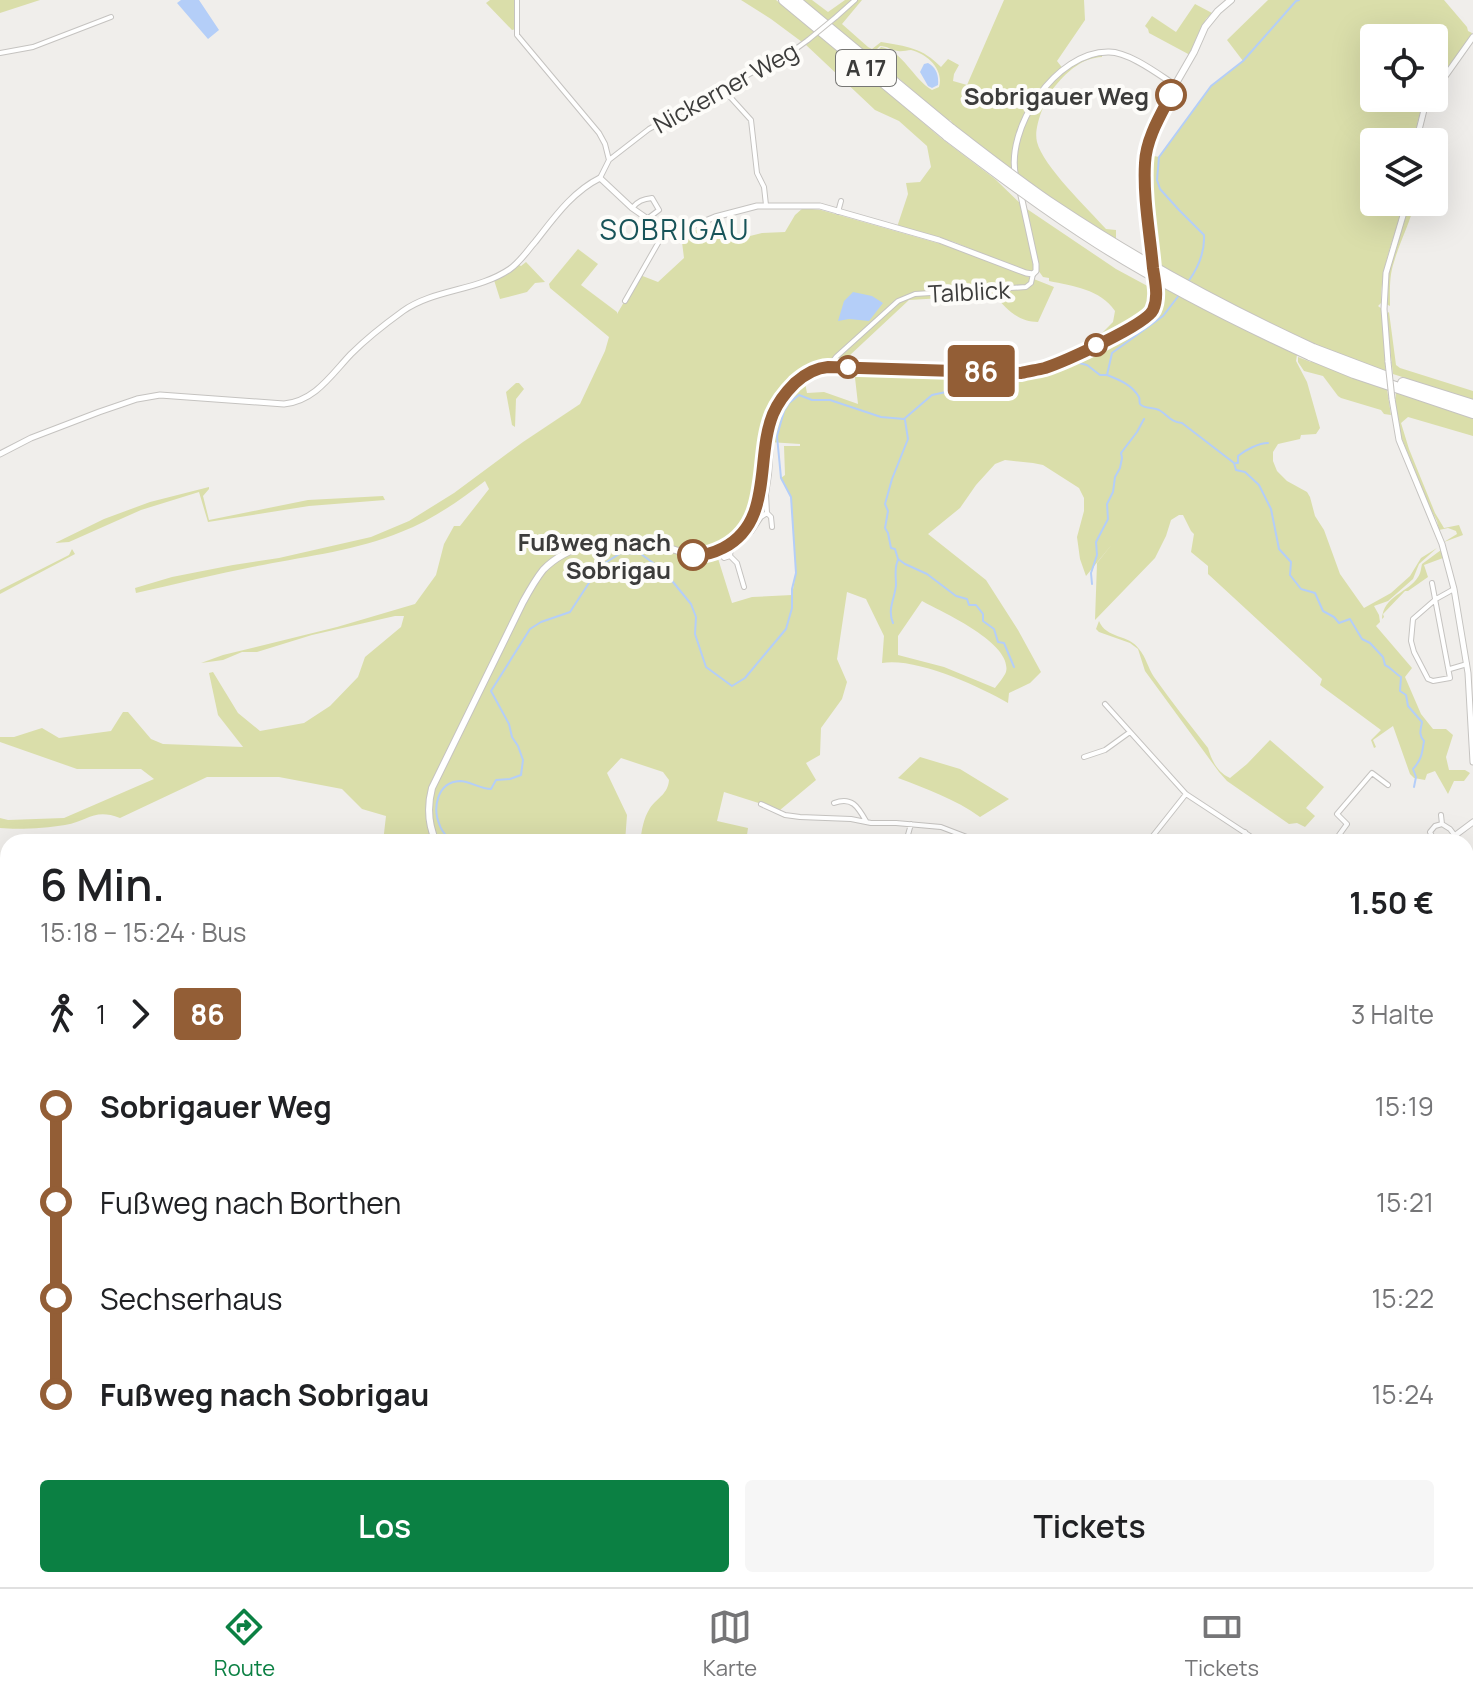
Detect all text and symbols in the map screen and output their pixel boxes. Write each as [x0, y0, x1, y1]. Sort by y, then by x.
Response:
map controls [1360, 24, 1448, 216]
button: locate [1360, 24, 1448, 112]
street label: Nickerner Weg [647, 34, 803, 140]
road number: A 17 [836, 50, 896, 86]
place label: Sobrigauer Weg [964, 79, 1149, 112]
marker: Sobrigauer Weg [1156, 80, 1186, 110]
button: layers [1360, 128, 1448, 216]
district label: SOBRIGAU [600, 210, 750, 248]
street label: Talblick [927, 272, 1012, 310]
unlabelled marker [1085, 334, 1107, 356]
line badge: 86 [945, 345, 1017, 397]
text: 86 [964, 352, 998, 390]
unlabelled marker [837, 356, 859, 378]
place label: Fußweg nach Sobrigau [518, 525, 671, 586]
marker: Fußweg nach Sobrigau [678, 540, 708, 570]
text: 6 Min. [40, 854, 165, 914]
text: 1.50 € [1349, 882, 1434, 923]
text: 15:18 – 15:24 · Bus [40, 914, 246, 950]
icon: walk [40, 992, 84, 1036]
icon: forward [118, 992, 162, 1036]
text: 86 [190, 995, 225, 1033]
text: 1 [96, 996, 106, 1032]
text: 3 Halte [1351, 996, 1434, 1032]
text: Sobrigauer Weg [100, 1086, 332, 1127]
text: 15:19 [1375, 1088, 1434, 1124]
text: Fußweg nach Borthen [100, 1182, 401, 1223]
text: 15:21 [1376, 1184, 1434, 1220]
text: Sechserhaus [100, 1278, 283, 1319]
text: 15:22 [1371, 1280, 1434, 1316]
text: Fußweg nach Sobrigau [100, 1374, 429, 1415]
text: 15:24 [1371, 1376, 1434, 1412]
button: Los [40, 1480, 729, 1572]
button: Tickets [745, 1480, 1434, 1572]
tab: Route [214, 1605, 275, 1683]
tab: Karte [703, 1605, 757, 1683]
tab: Tickets [1185, 1605, 1259, 1683]

